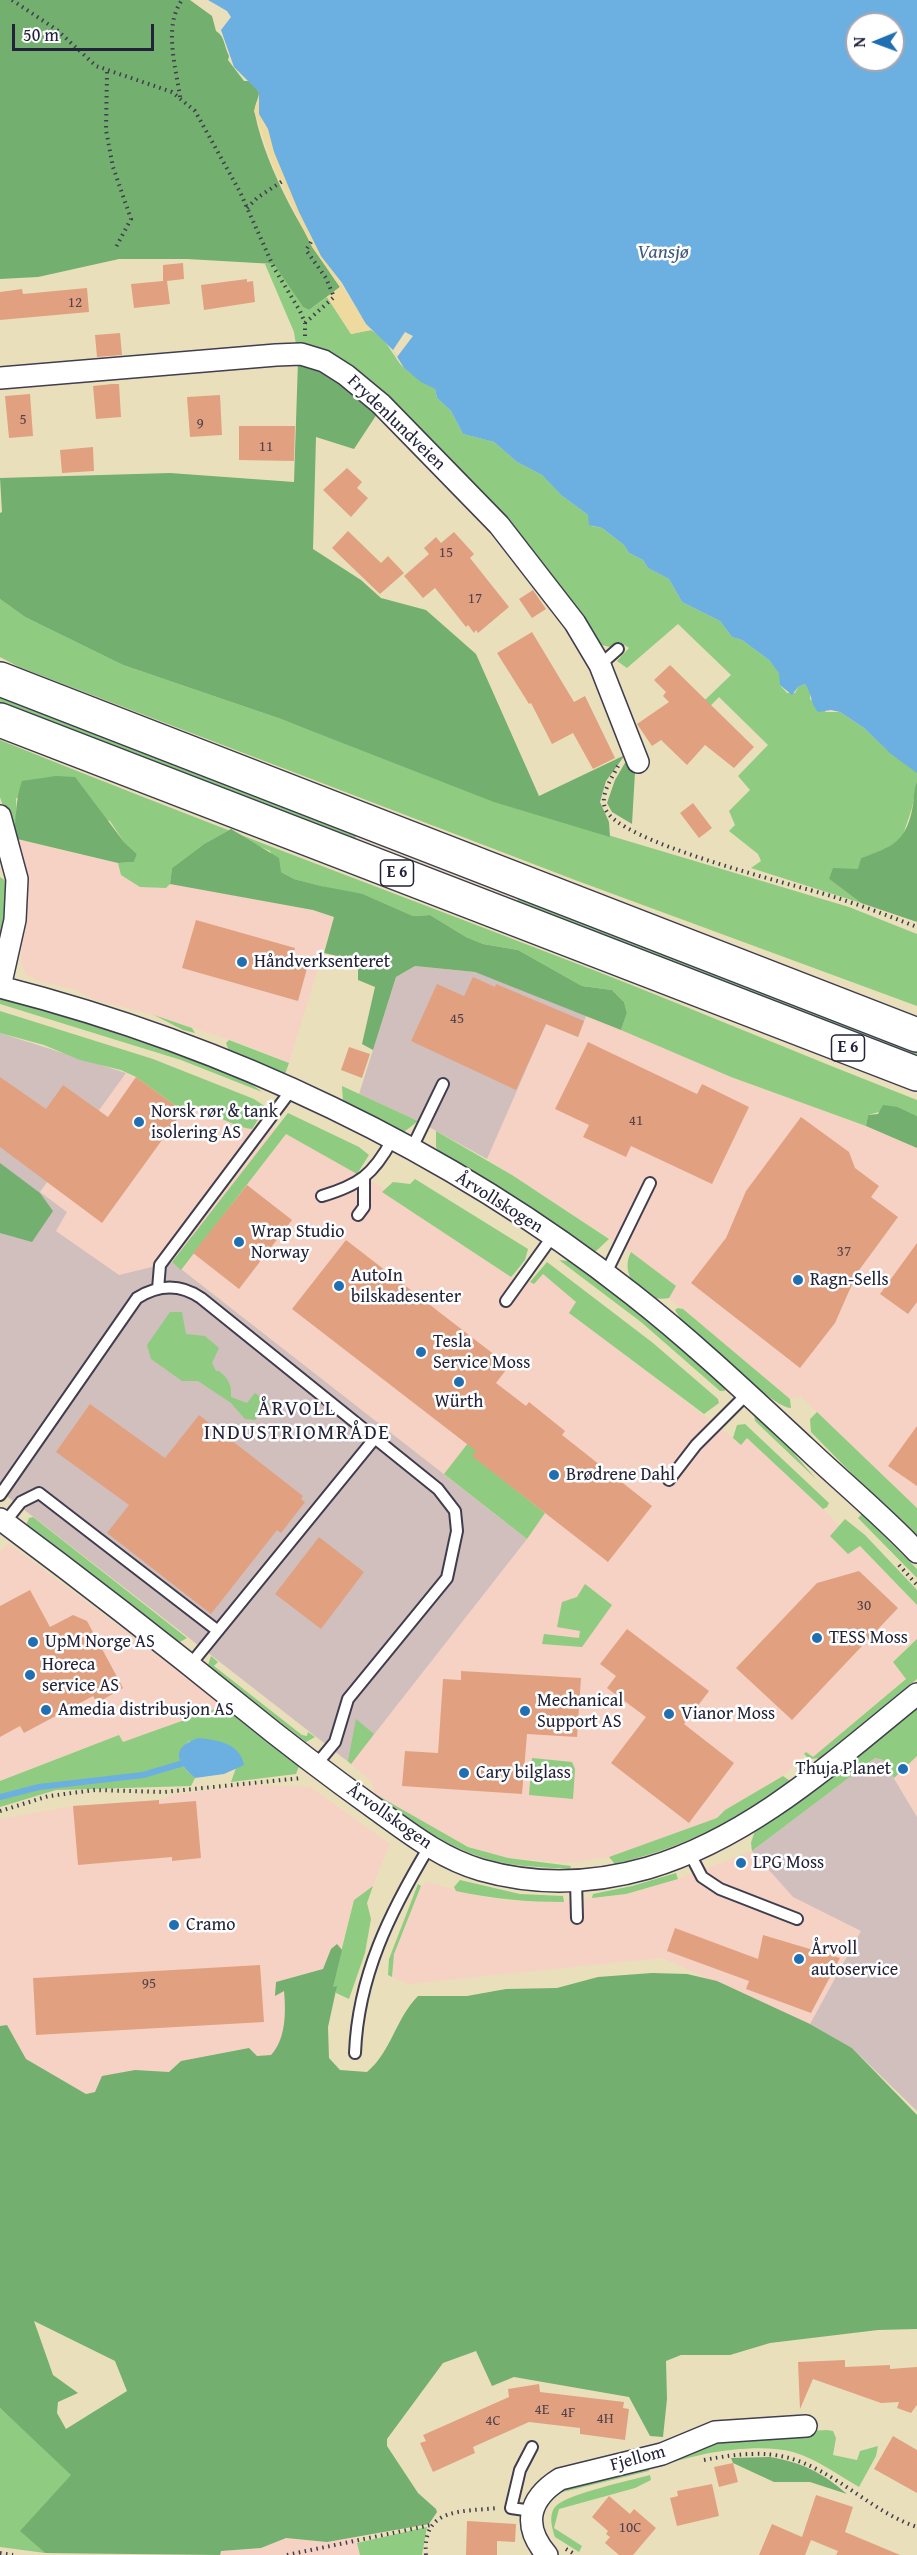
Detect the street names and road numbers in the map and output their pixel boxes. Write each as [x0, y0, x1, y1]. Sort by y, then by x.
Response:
street label: Frydenlundveien [342, 371, 450, 475]
road number: E 6 [380, 860, 414, 886]
road number: E 6 [832, 1035, 864, 1061]
street label: Årvollskogen [451, 1168, 547, 1238]
street label: Årvollskogen [342, 1780, 436, 1854]
street label: Fjellom [608, 2441, 668, 2477]

